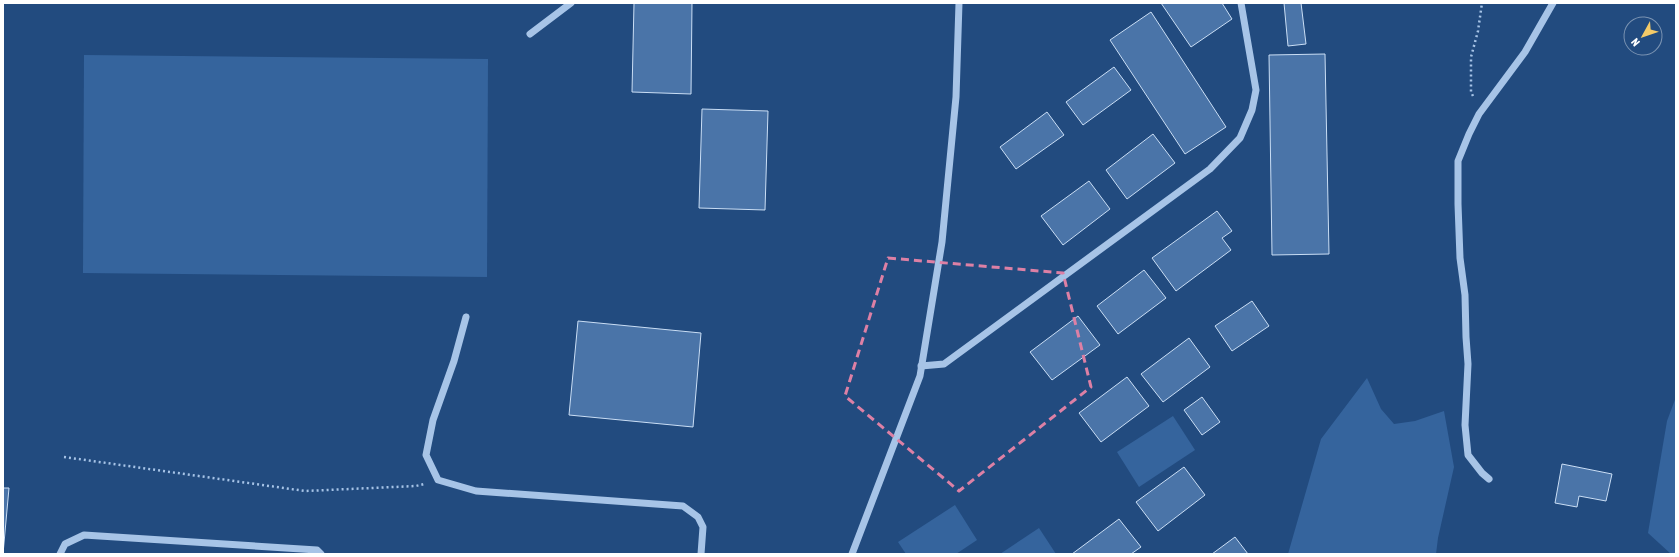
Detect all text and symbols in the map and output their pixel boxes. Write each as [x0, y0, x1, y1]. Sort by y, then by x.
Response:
north arrow [1623, 16, 1663, 56]
text: N [1629, 36, 1642, 49]

